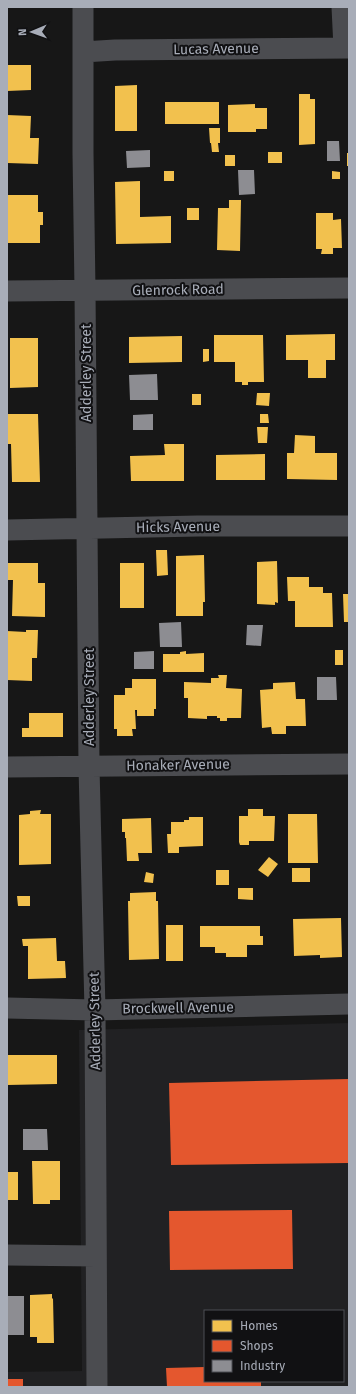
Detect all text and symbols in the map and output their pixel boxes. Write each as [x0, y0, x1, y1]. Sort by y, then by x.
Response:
north arrow [12, 12, 52, 52]
text: N [16, 28, 29, 36]
street label: Lucas Avenue [173, 40, 259, 58]
street label: Glenrock Road [132, 281, 224, 299]
street label: Adderley Street [78, 323, 95, 422]
street label: Hicks Avenue [136, 518, 220, 536]
street label: Adderley Street [81, 647, 98, 746]
street label: Honaker Avenue [126, 756, 230, 774]
street label: Adderley Street [86, 971, 104, 1070]
street label: Brockwell Avenue [122, 999, 234, 1017]
legend [204, 1310, 344, 1382]
text: Homes [240, 1319, 278, 1333]
text: Shops [240, 1339, 274, 1353]
text: Industry [240, 1359, 285, 1373]

